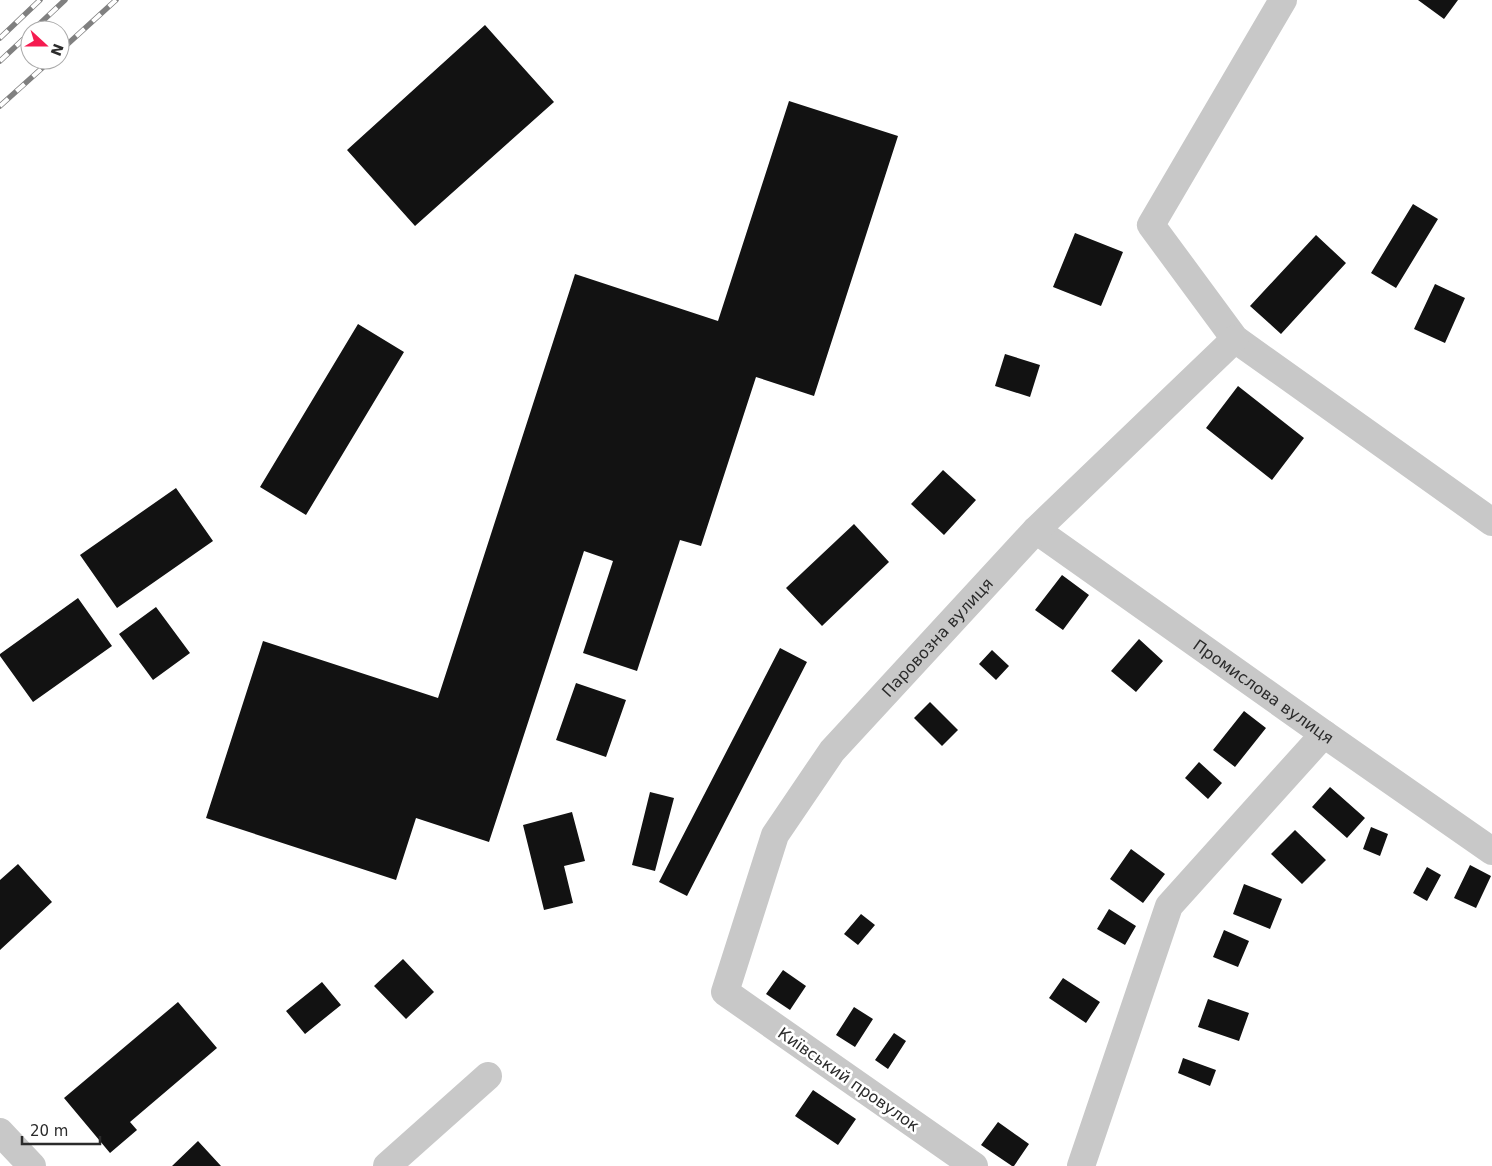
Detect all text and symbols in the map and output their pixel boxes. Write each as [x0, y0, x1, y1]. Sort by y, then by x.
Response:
north arrow [20, 20, 70, 70]
text: N [48, 41, 67, 58]
street label: Паровозна вулиця [878, 574, 997, 701]
street label: Промислова вулиця [1189, 635, 1337, 748]
street label: Київський провулок [774, 1023, 923, 1136]
scale bar [22, 1114, 100, 1146]
text: 20 m [30, 1122, 68, 1140]

